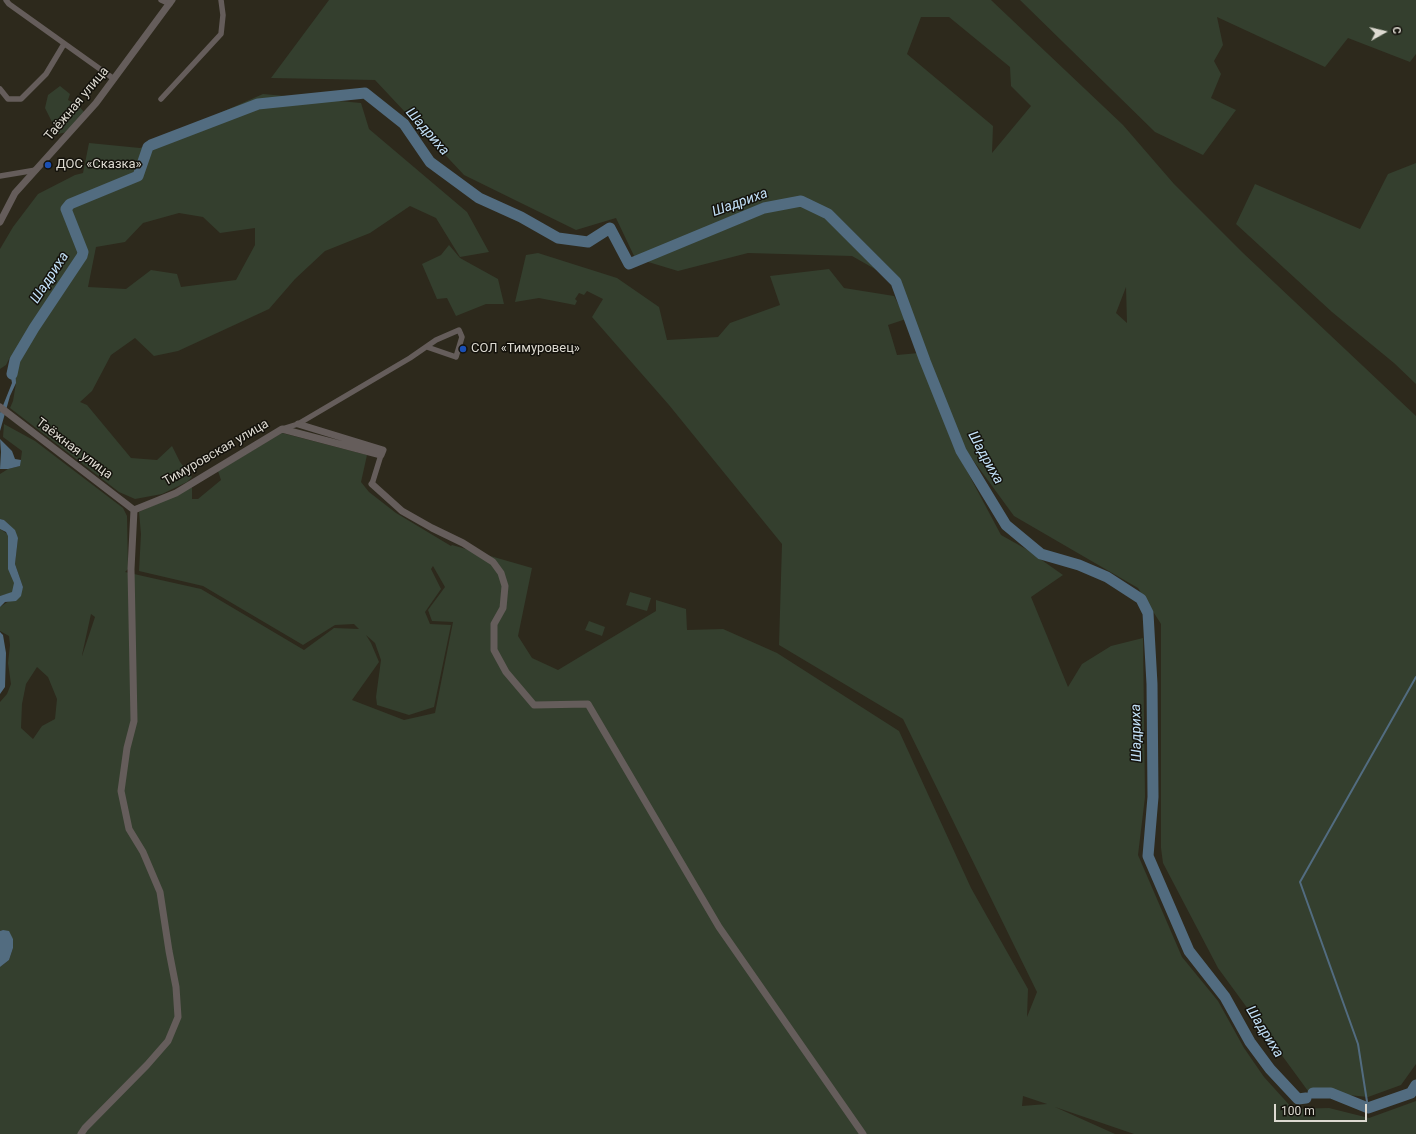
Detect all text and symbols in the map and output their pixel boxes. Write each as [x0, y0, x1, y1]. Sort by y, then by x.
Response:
north arrow [1364, 12, 1404, 52]
text: С [1389, 26, 1403, 35]
street label: Таёжная улица [42, 64, 112, 144]
water label: Шадриха [402, 105, 452, 159]
place label: ДОС «Сказка» [56, 157, 142, 173]
marker: ДОС «Сказка» [43, 160, 53, 170]
water label: Шадриха [710, 185, 770, 221]
water label: Шадриха [27, 249, 73, 307]
place label: СОЛ «Тимуровец» [471, 341, 580, 357]
marker: СОЛ «Тимуровец» [458, 344, 468, 354]
street label: Таёжная улица [33, 415, 115, 483]
street label: Тимуровская улица [160, 416, 272, 490]
water label: Шадриха [964, 429, 1006, 487]
water label: Шадриха [1128, 704, 1146, 762]
water label: Шадриха [1242, 1003, 1286, 1061]
scale bar [1276, 1096, 1369, 1122]
text: 100 m [1281, 1104, 1315, 1118]

